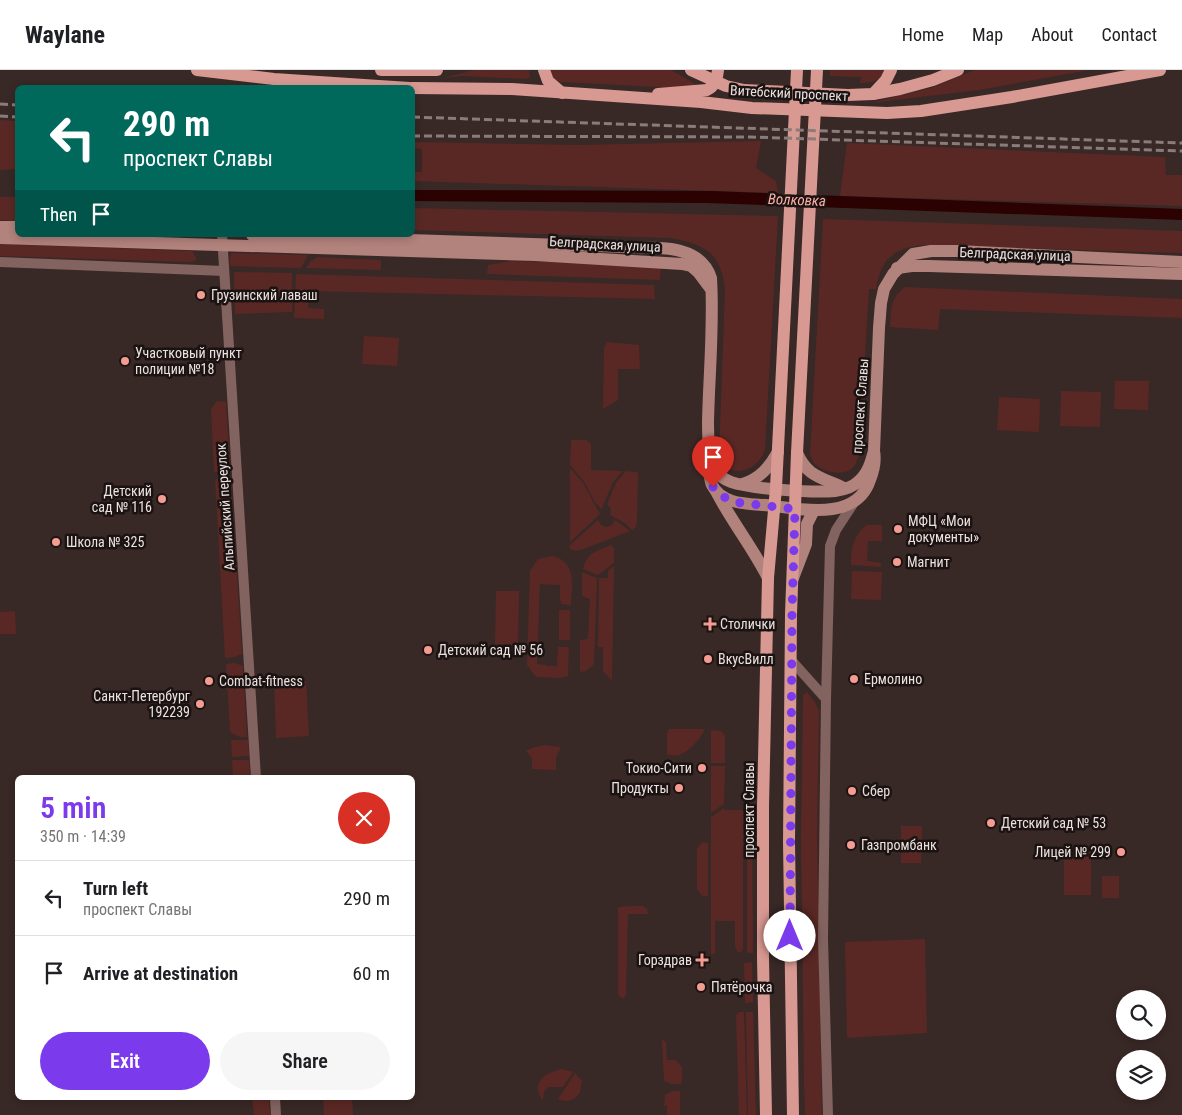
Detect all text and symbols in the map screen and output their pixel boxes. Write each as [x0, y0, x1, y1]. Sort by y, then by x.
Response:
text: Waylane [25, 21, 105, 49]
text: Home [902, 24, 944, 45]
text: Map [972, 24, 1003, 45]
text: About [1031, 24, 1073, 45]
text: Contact [1101, 24, 1157, 45]
street label: Витебский проспект [730, 82, 848, 104]
text: 290 m [123, 104, 210, 145]
icon: left [40, 105, 105, 170]
text: проспект Славы [123, 146, 273, 171]
water label: Волковка [768, 190, 826, 210]
icon: arrive [87, 200, 115, 228]
text: Then [40, 203, 77, 226]
street label: Белградская улица [549, 233, 661, 255]
street label: Белградская улица [959, 244, 1071, 264]
place label: Грузинский лаваш [211, 287, 318, 303]
marker: Грузинский лаваш [195, 289, 207, 301]
place label: Участковый пункт полиции №18 [135, 345, 242, 377]
marker: Участковый пункт полиции №18 [119, 355, 131, 367]
street label: проспект Славы [849, 358, 871, 454]
pin [692, 436, 734, 487]
street label: Альпийский переулок [213, 443, 237, 571]
icon: arrive [699, 443, 727, 471]
place label: Детский сад № 116 [92, 483, 152, 515]
marker: Детский сад № 116 [156, 493, 168, 505]
place label: МФЦ «Мои документы» [908, 513, 979, 545]
marker: МФЦ «Мои документы» [892, 523, 904, 535]
place label: Школа № 325 [66, 534, 144, 550]
marker: Школа № 325 [50, 536, 62, 548]
place label: Магнит [907, 554, 950, 570]
marker: Магнит [891, 556, 903, 568]
place label: Столички [720, 616, 775, 632]
marker: Столички [704, 618, 716, 630]
place label: Детский сад № 56 [438, 642, 543, 658]
marker: Детский сад № 56 [422, 644, 434, 656]
place label: ВкусВилл [718, 651, 774, 667]
marker: ВкусВилл [702, 653, 714, 665]
place label: Ермолино [864, 671, 922, 687]
place label: Combat-fitness [219, 673, 303, 689]
marker: Ермолино [848, 673, 860, 685]
marker: Combat-fitness [203, 675, 215, 687]
place label: Санкт-Петербург 192239 [93, 688, 190, 720]
marker: Санкт-Петербург 192239 [194, 698, 206, 710]
place label: Токио-Сити [626, 760, 692, 776]
marker: Токио-Сити [696, 762, 708, 774]
street label: проспект Славы [741, 762, 757, 858]
place label: Продукты [611, 780, 669, 796]
marker: Продукты [673, 782, 685, 794]
place label: Сбер [862, 783, 890, 799]
marker: Сбер [846, 785, 858, 797]
text: 5 min [40, 790, 106, 825]
button: close [338, 792, 390, 844]
place label: Детский сад № 53 [1001, 815, 1106, 831]
marker: Детский сад № 53 [985, 817, 997, 829]
text: 350 m · 14:39 [40, 827, 126, 846]
place label: Газпромбанк [861, 837, 937, 853]
marker: Газпромбанк [845, 839, 857, 851]
place label: Лицей № 299 [1035, 844, 1111, 860]
marker: Лицей № 299 [1115, 846, 1127, 858]
text: Turn left [83, 877, 148, 900]
icon: left [40, 884, 68, 912]
text: 290 m [343, 887, 390, 910]
text: проспект Славы [83, 900, 192, 919]
position arrow [763, 909, 815, 961]
place label: Горздрав [638, 952, 692, 968]
marker: Горздрав [696, 954, 708, 966]
icon: arrive [40, 959, 68, 987]
text: Arrive at destination [83, 962, 238, 985]
text: 60 m [353, 962, 390, 985]
place label: Пятёрочка [711, 979, 773, 995]
marker: Пятёрочка [695, 981, 707, 993]
map controls [1116, 990, 1166, 1100]
button: search [1116, 990, 1166, 1040]
button: Exit [40, 1032, 210, 1090]
button: Share [220, 1032, 390, 1090]
button: layers [1116, 1050, 1166, 1100]

